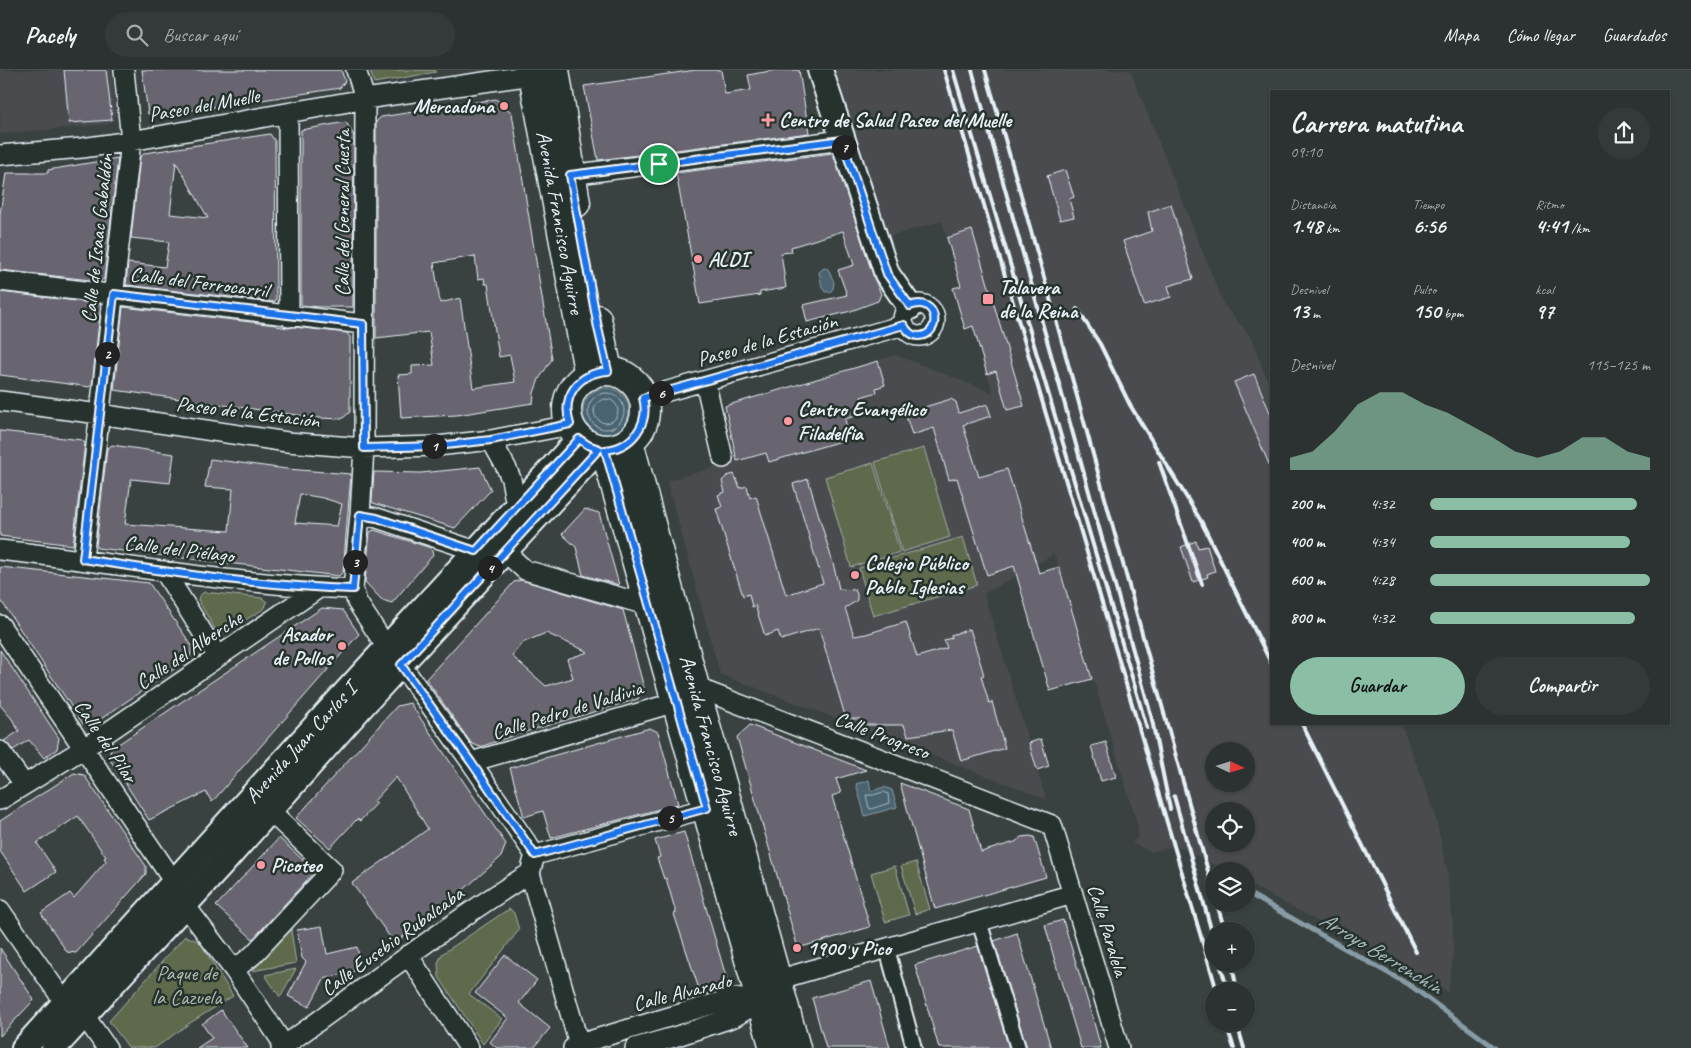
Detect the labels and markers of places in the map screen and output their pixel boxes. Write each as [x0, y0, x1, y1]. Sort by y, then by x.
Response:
place label: Mercadona [413, 93, 496, 119]
marker: Mercadona [498, 100, 510, 112]
place label: Centro de Salud Paseo del Muelle [779, 107, 1013, 133]
marker: Centro de Salud Paseo del Muelle [761, 113, 775, 127]
pin: 7 [832, 134, 856, 160]
pin [638, 143, 680, 185]
place label: ALDI [708, 246, 753, 272]
marker: ALDI [692, 253, 704, 265]
place label: Talavera de la Reina [999, 274, 1079, 324]
marker: Talavera de la Reina [981, 292, 995, 306]
pin: 2 [94, 342, 120, 366]
pin: 6 [648, 380, 674, 406]
place label: Centro Evangélico Filadelfia [798, 396, 928, 446]
marker: Centro Evangélico Filadelfia [782, 415, 794, 427]
pin: 1 [422, 434, 446, 458]
pin: 3 [342, 550, 368, 574]
place label: Colegio Público Pablo Iglesias [865, 550, 971, 600]
pin: 4 [478, 556, 502, 580]
marker: Colegio Público Pablo Iglesias [849, 569, 861, 581]
place label: Asador de Pollos [272, 621, 335, 671]
marker: Asador de Pollos [336, 640, 348, 652]
pin: 5 [658, 806, 682, 830]
place label: Picoteo [271, 852, 323, 878]
marker: Picoteo [255, 859, 267, 871]
place label: 1900 y Pico [807, 935, 894, 961]
marker: 1900 y Pico [791, 942, 803, 954]

